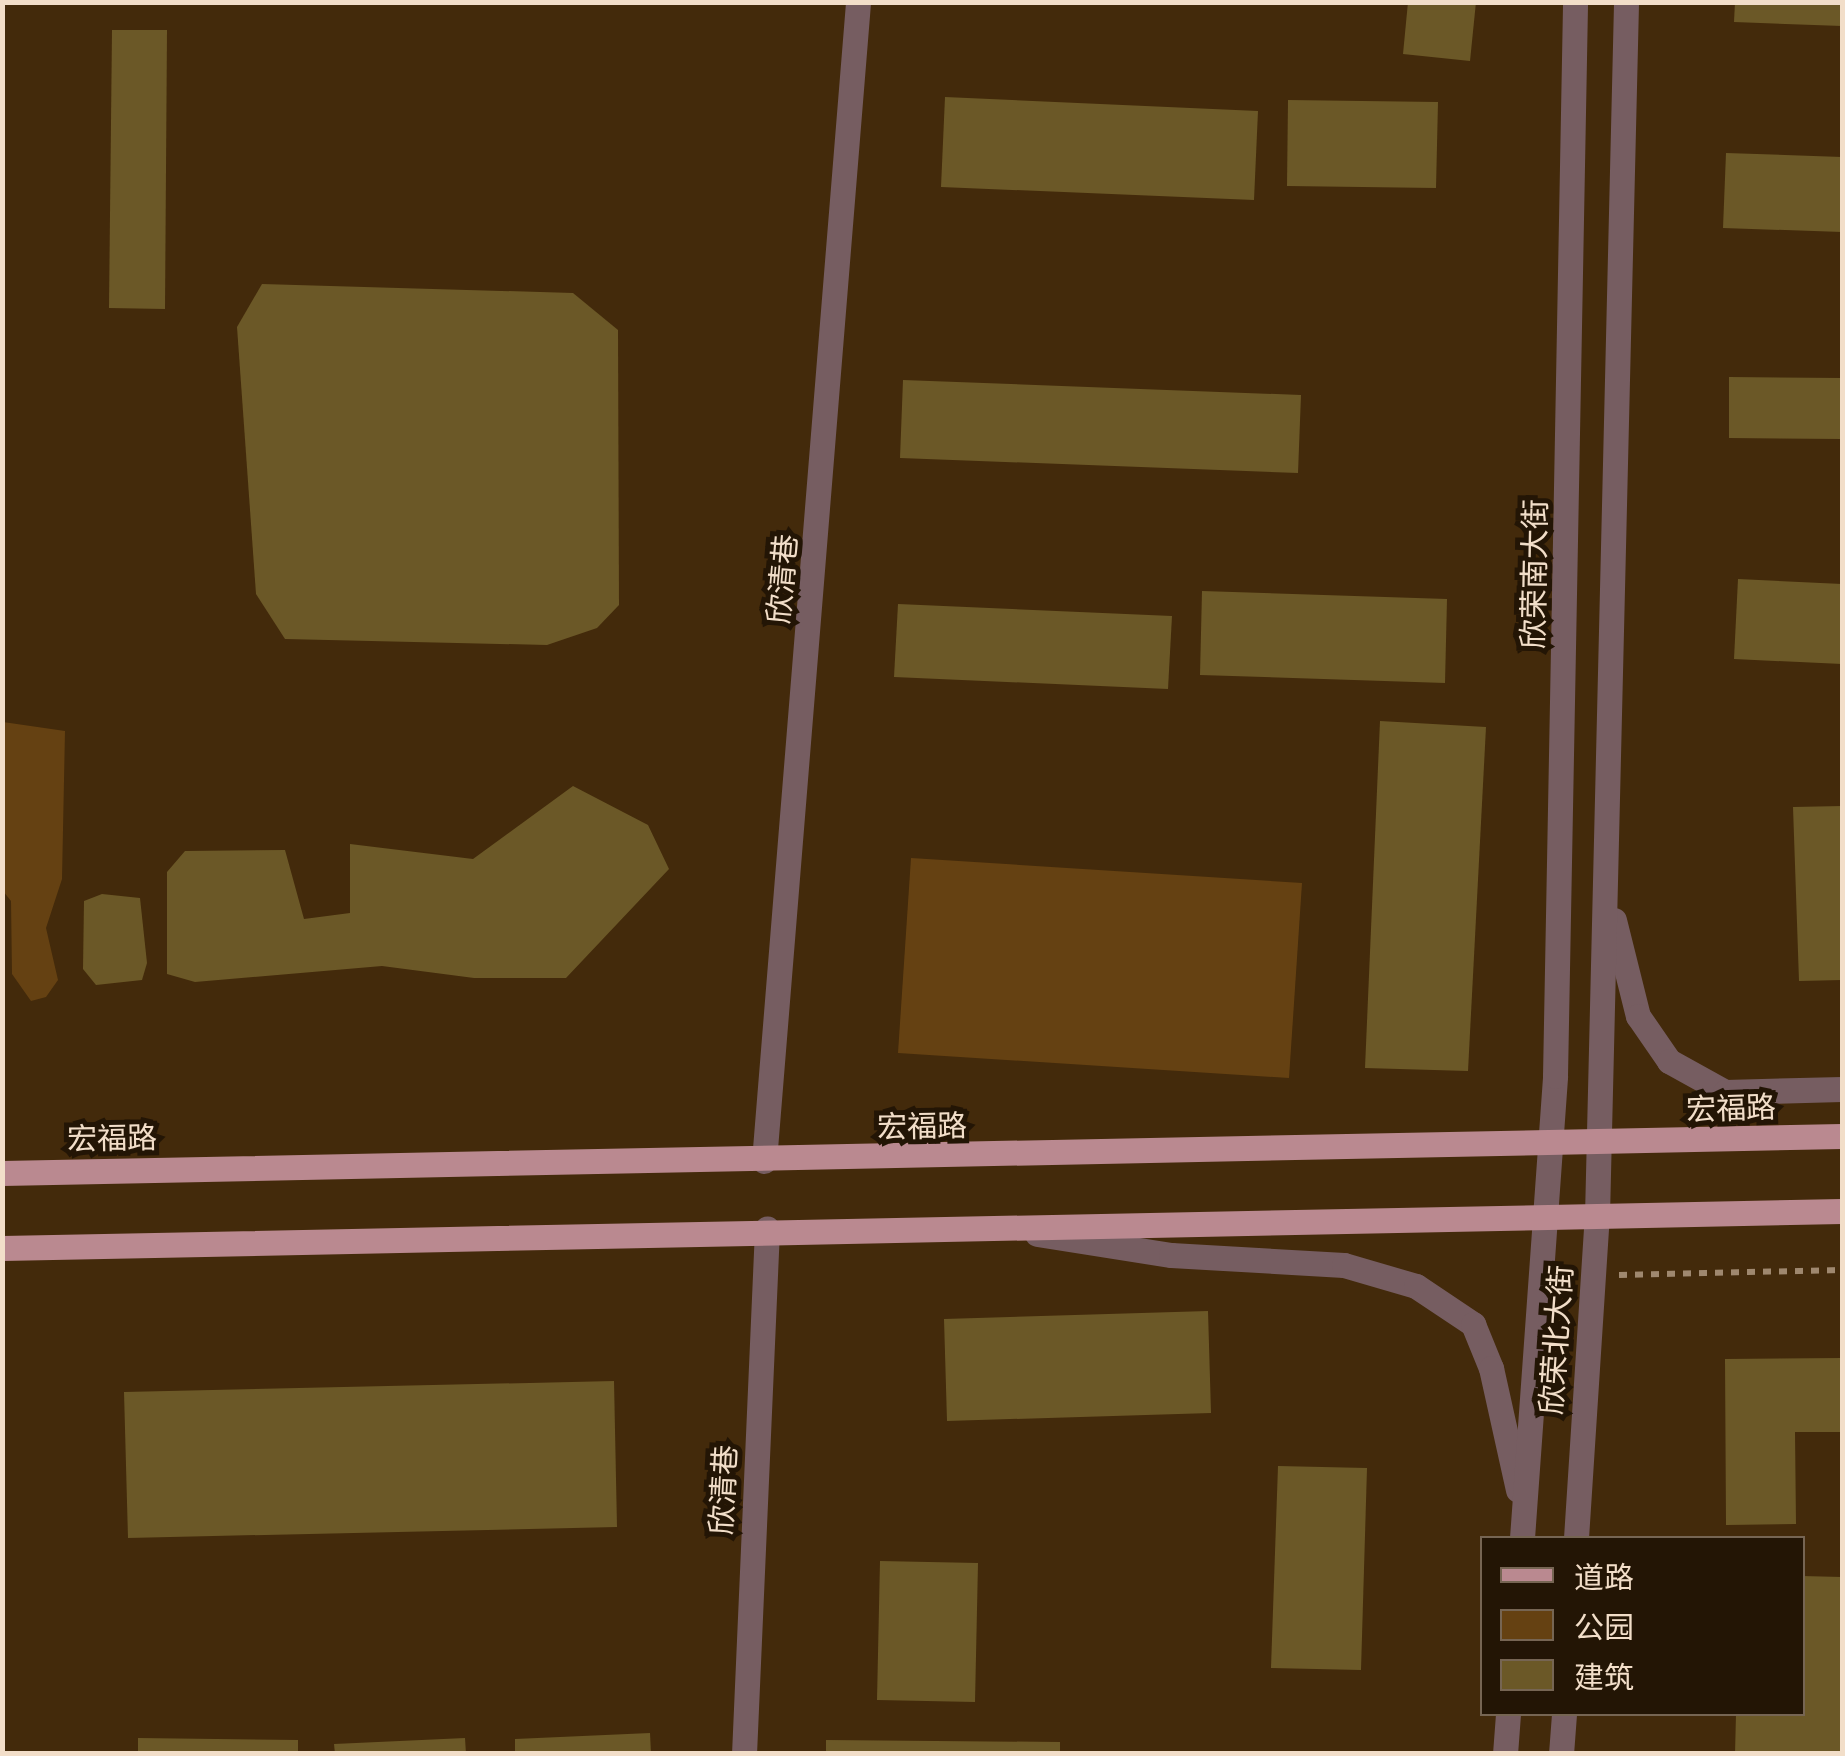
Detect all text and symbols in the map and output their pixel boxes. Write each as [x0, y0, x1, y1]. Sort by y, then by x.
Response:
street label: 欣荣南大街 [1515, 499, 1553, 649]
street label: 欣清巷 [760, 533, 804, 625]
street label: 宏福路 [1685, 1088, 1777, 1128]
street label: 宏福路 [877, 1107, 967, 1145]
street label: 宏福路 [67, 1119, 157, 1157]
street label: 欣荣北大街 [1533, 1264, 1579, 1416]
street label: 欣清巷 [703, 1444, 743, 1536]
legend [1480, 1536, 1805, 1716]
text: 道路 [1574, 1560, 1634, 1594]
text: 公园 [1574, 1610, 1634, 1644]
text: 建筑 [1574, 1660, 1634, 1694]

